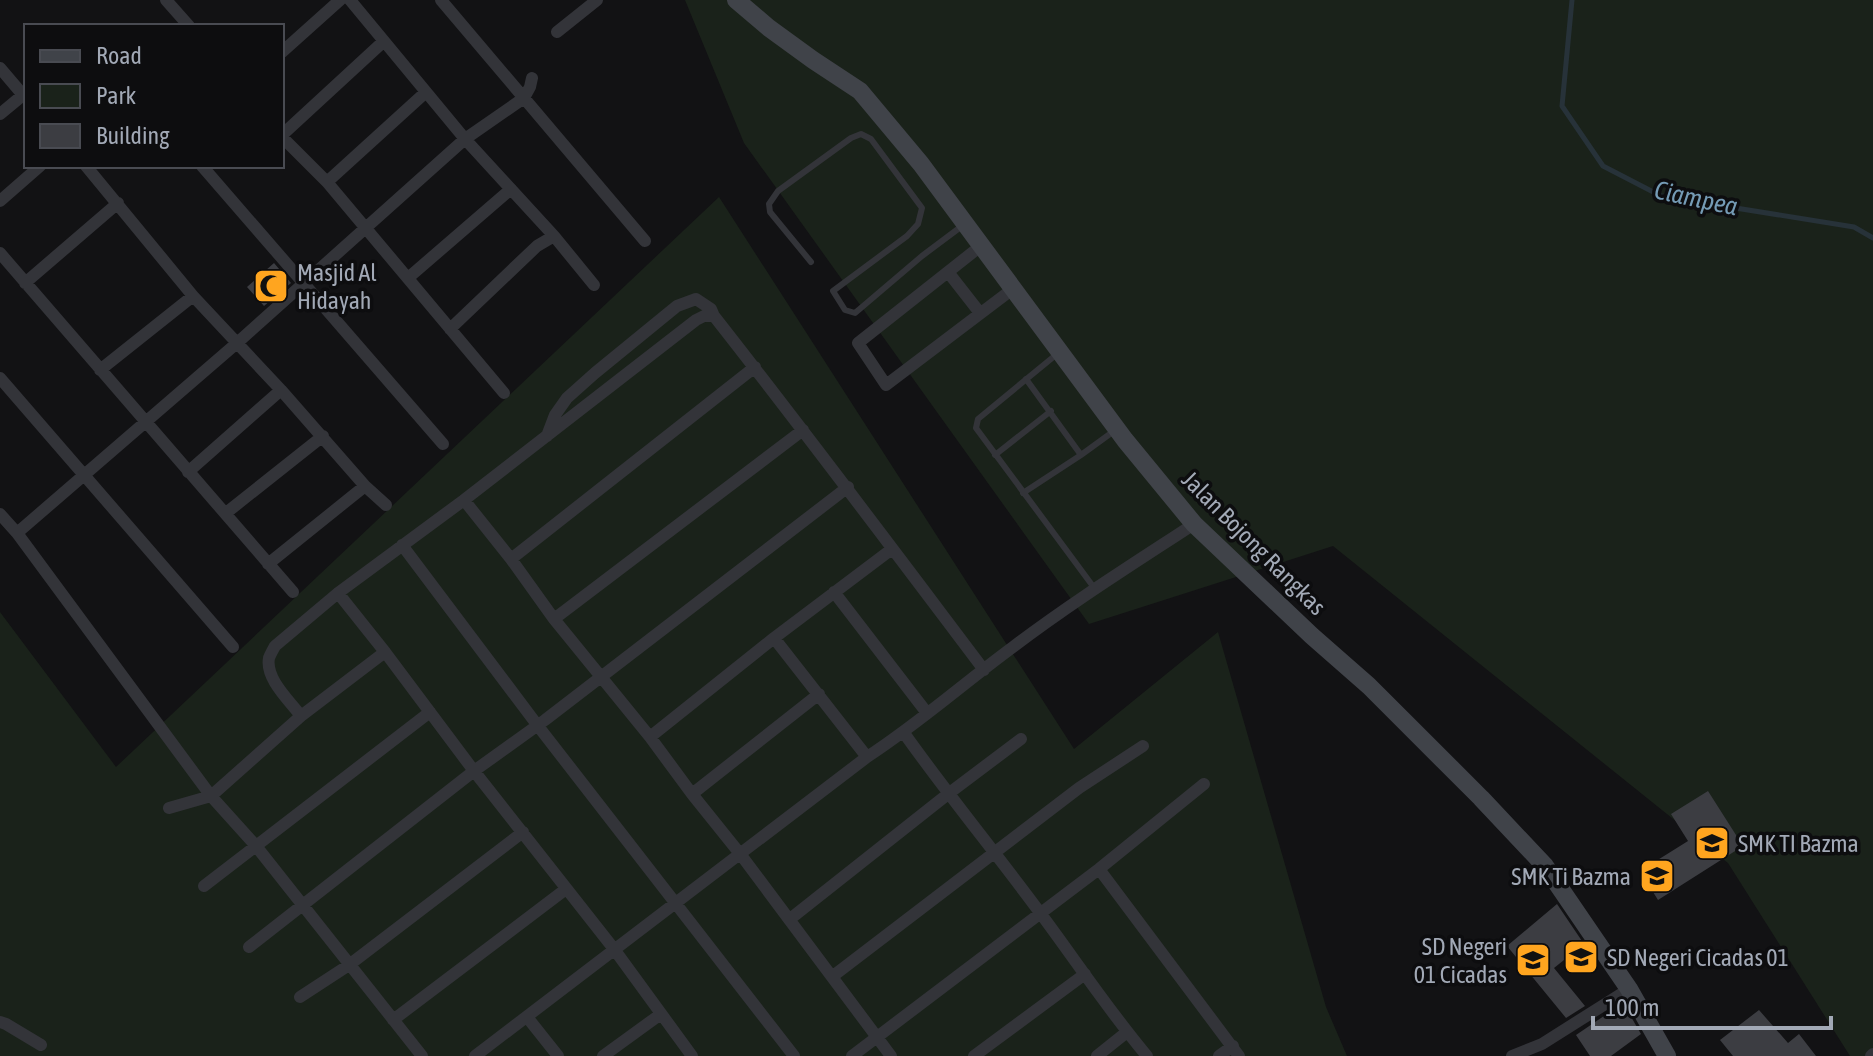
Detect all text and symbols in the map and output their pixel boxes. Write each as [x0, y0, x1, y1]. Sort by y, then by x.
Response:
legend [24, 24, 284, 168]
text: Road [96, 42, 142, 69]
text: Park [96, 82, 137, 109]
text: Building [96, 122, 170, 149]
water label: Ciampea [1652, 175, 1740, 221]
place label: Masjid Al Hidayah [297, 259, 377, 314]
mosque icon: Masjid Al Hidayah [252, 267, 290, 305]
street label: Jalan Bojong Rangkas [1177, 466, 1331, 620]
school or university icon: SMK TI Bazma [1693, 824, 1731, 862]
place label: SMK TI Bazma [1738, 830, 1859, 857]
school or university icon: SMK Ti Bazma [1638, 857, 1676, 895]
place label: SMK Ti Bazma [1511, 863, 1631, 890]
place label: SD Negeri 01 Cicadas [1414, 933, 1507, 988]
school or university icon: SD Negeri Cicadas 01 [1562, 938, 1600, 976]
school or university icon: SD Negeri 01 Cicadas [1514, 941, 1552, 979]
place label: SD Negeri Cicadas 01 [1607, 944, 1789, 971]
scale bar [1593, 980, 1831, 1030]
text: 100 m [1605, 994, 1659, 1021]

